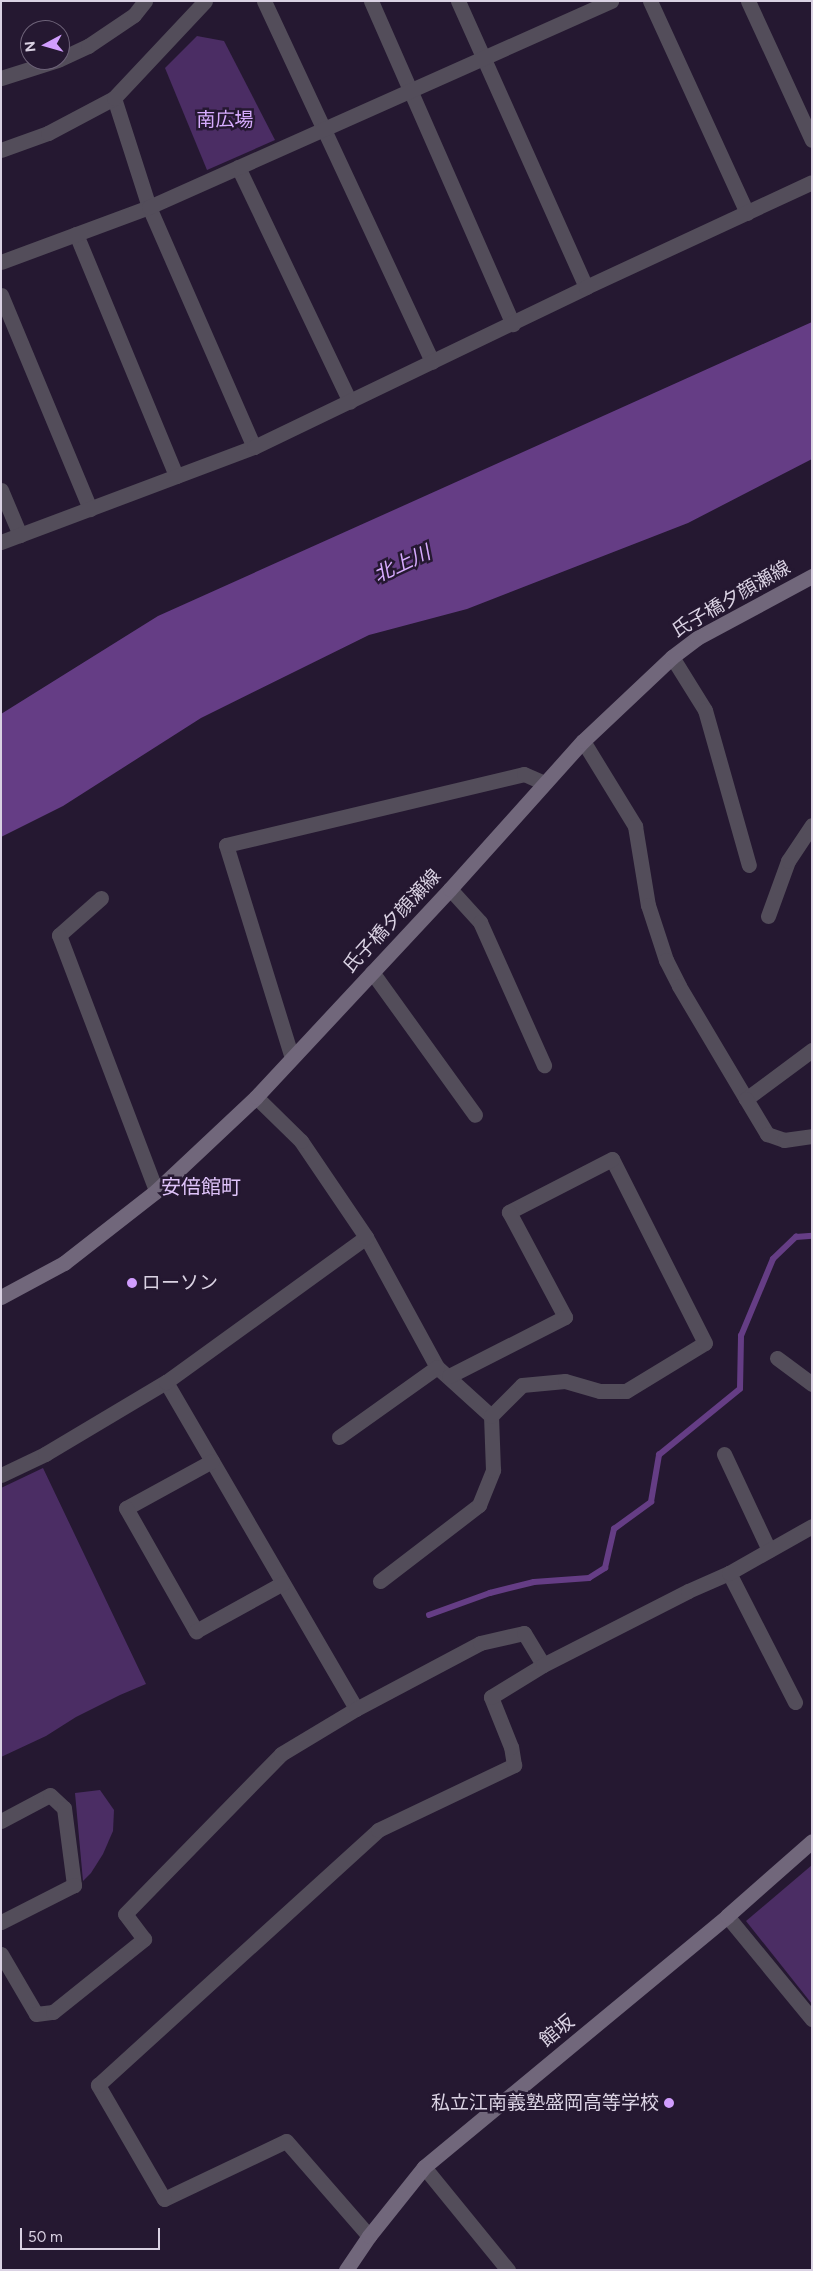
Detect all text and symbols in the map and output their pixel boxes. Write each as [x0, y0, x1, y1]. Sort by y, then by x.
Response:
north arrow [20, 20, 70, 70]
text: N [22, 40, 40, 53]
park label: 南広場 [197, 109, 253, 131]
water label: 北上川 [370, 540, 434, 588]
street label: 氏子橋夕顔瀬線 [668, 556, 794, 642]
street label: 氏子橋夕顔瀬線 [338, 865, 446, 977]
district label: 安倍館町 [161, 1175, 241, 1199]
place label: ローソン [142, 1272, 218, 1294]
marker: ローソン [126, 1277, 138, 1289]
street label: 館坂 [535, 2010, 579, 2052]
place label: 私立江南義塾盛岡高等学校 [431, 2092, 659, 2114]
marker: 私立江南義塾盛岡高等学校 [663, 2097, 675, 2109]
scale bar [22, 2218, 162, 2250]
text: 50 m [28, 2228, 63, 2246]

